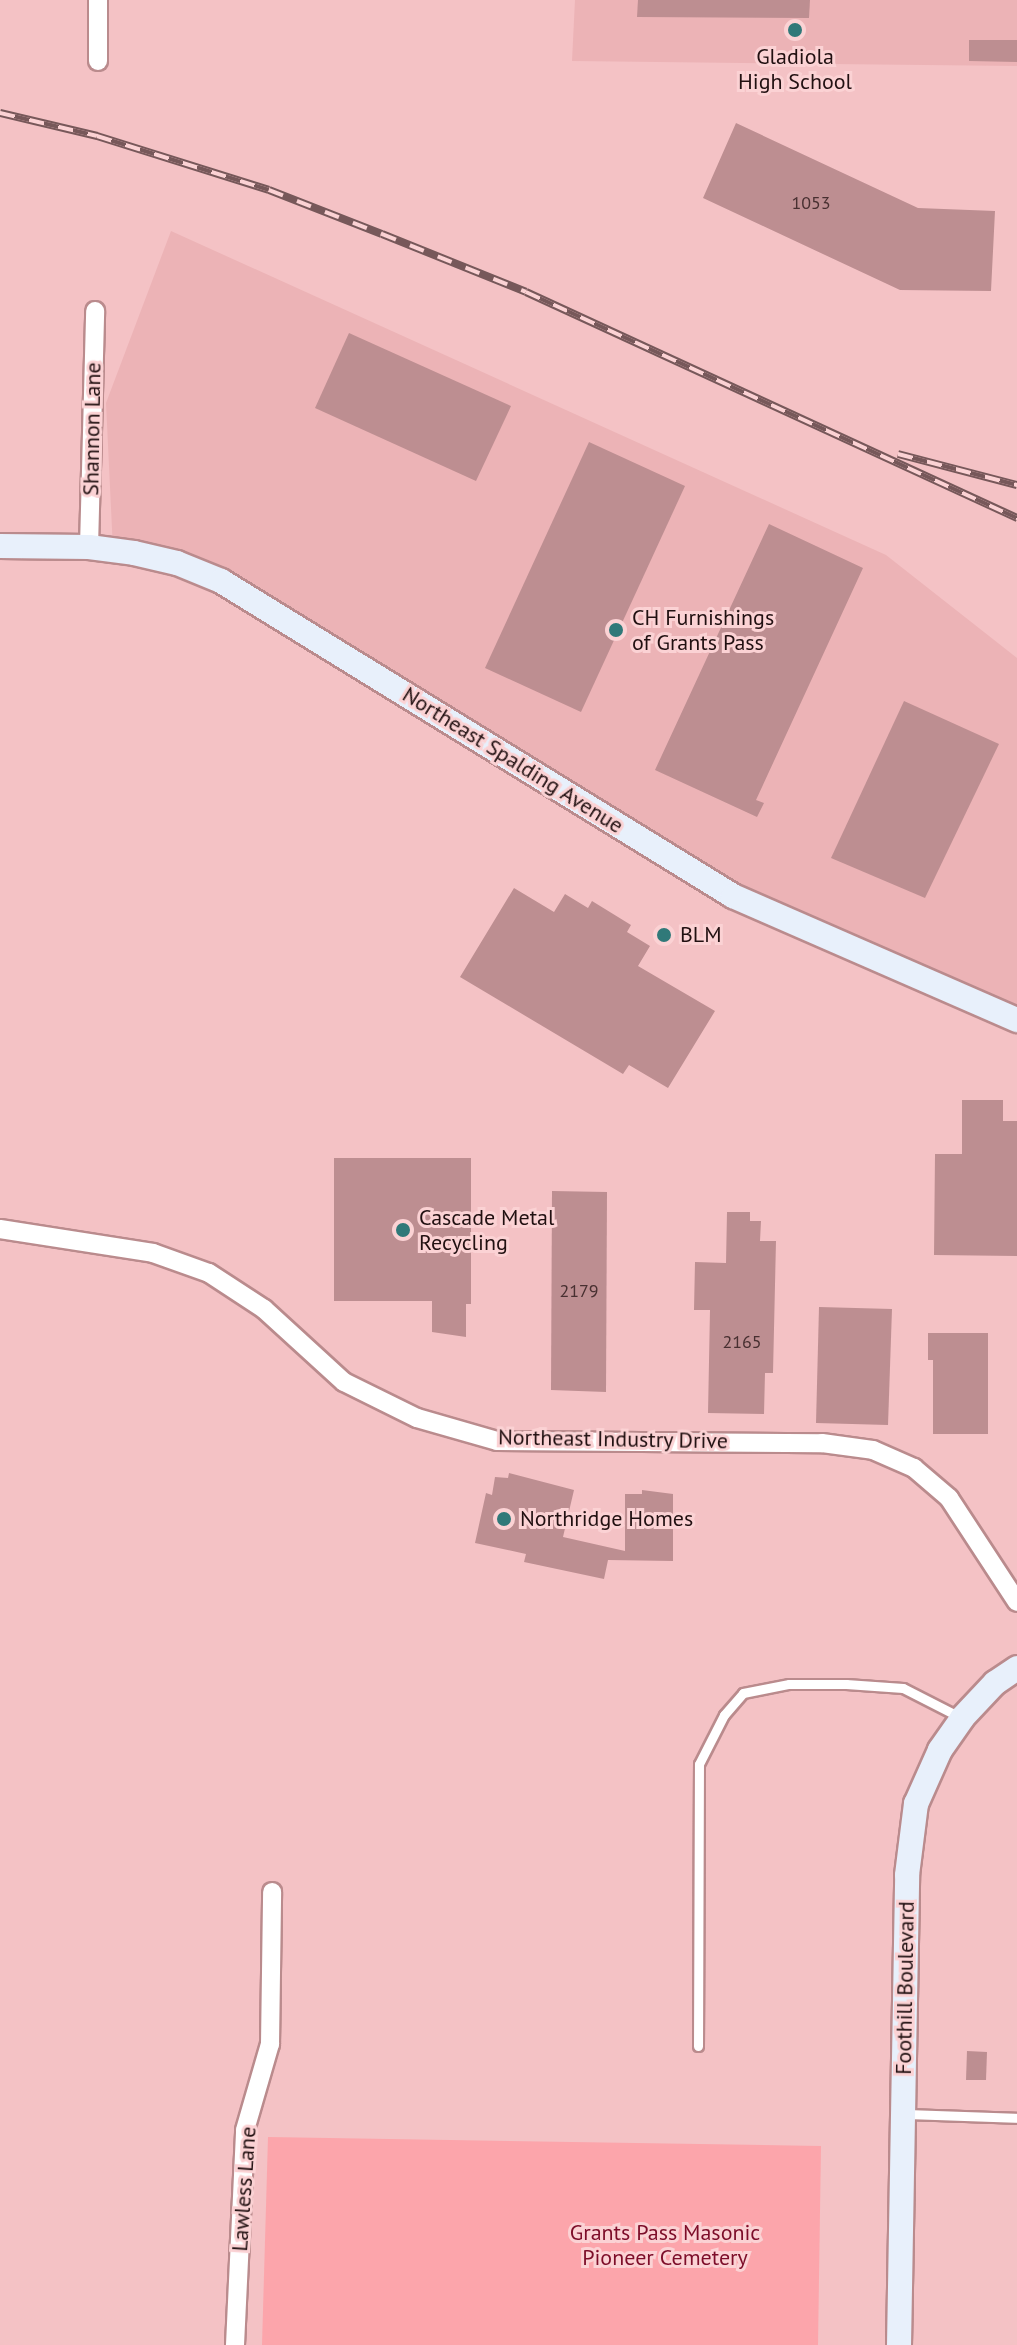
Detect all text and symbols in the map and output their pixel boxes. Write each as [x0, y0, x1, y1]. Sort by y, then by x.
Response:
marker: Gladiola High School [786, 21, 804, 39]
place label: Gladiola High School [738, 43, 852, 94]
house number: 1053 [791, 192, 831, 214]
street label: Shannon Lane [78, 362, 106, 496]
place label: CH Furnishings of Grants Pass [632, 604, 774, 656]
marker: CH Furnishings of Grants Pass [607, 621, 625, 639]
street label: Northeast Spalding Avenue [397, 681, 629, 839]
place label: BLM [680, 922, 722, 948]
marker: BLM [655, 926, 673, 944]
place label: Cascade Metal Recycling [419, 1204, 554, 1256]
marker: Cascade Metal Recycling [394, 1221, 412, 1239]
house number: 2179 [559, 1280, 599, 1302]
house number: 2165 [722, 1331, 762, 1353]
street label: Northeast Industry Drive [497, 1424, 729, 1454]
place label: Northridge Homes [520, 1506, 693, 1532]
marker: Northridge Homes [495, 1510, 513, 1528]
street label: Foothill Boulevard [890, 1901, 920, 2075]
street label: Lawless Lane [226, 2126, 262, 2252]
park label: Grants Pass Masonic Pioneer Cemetery [570, 2219, 760, 2270]

